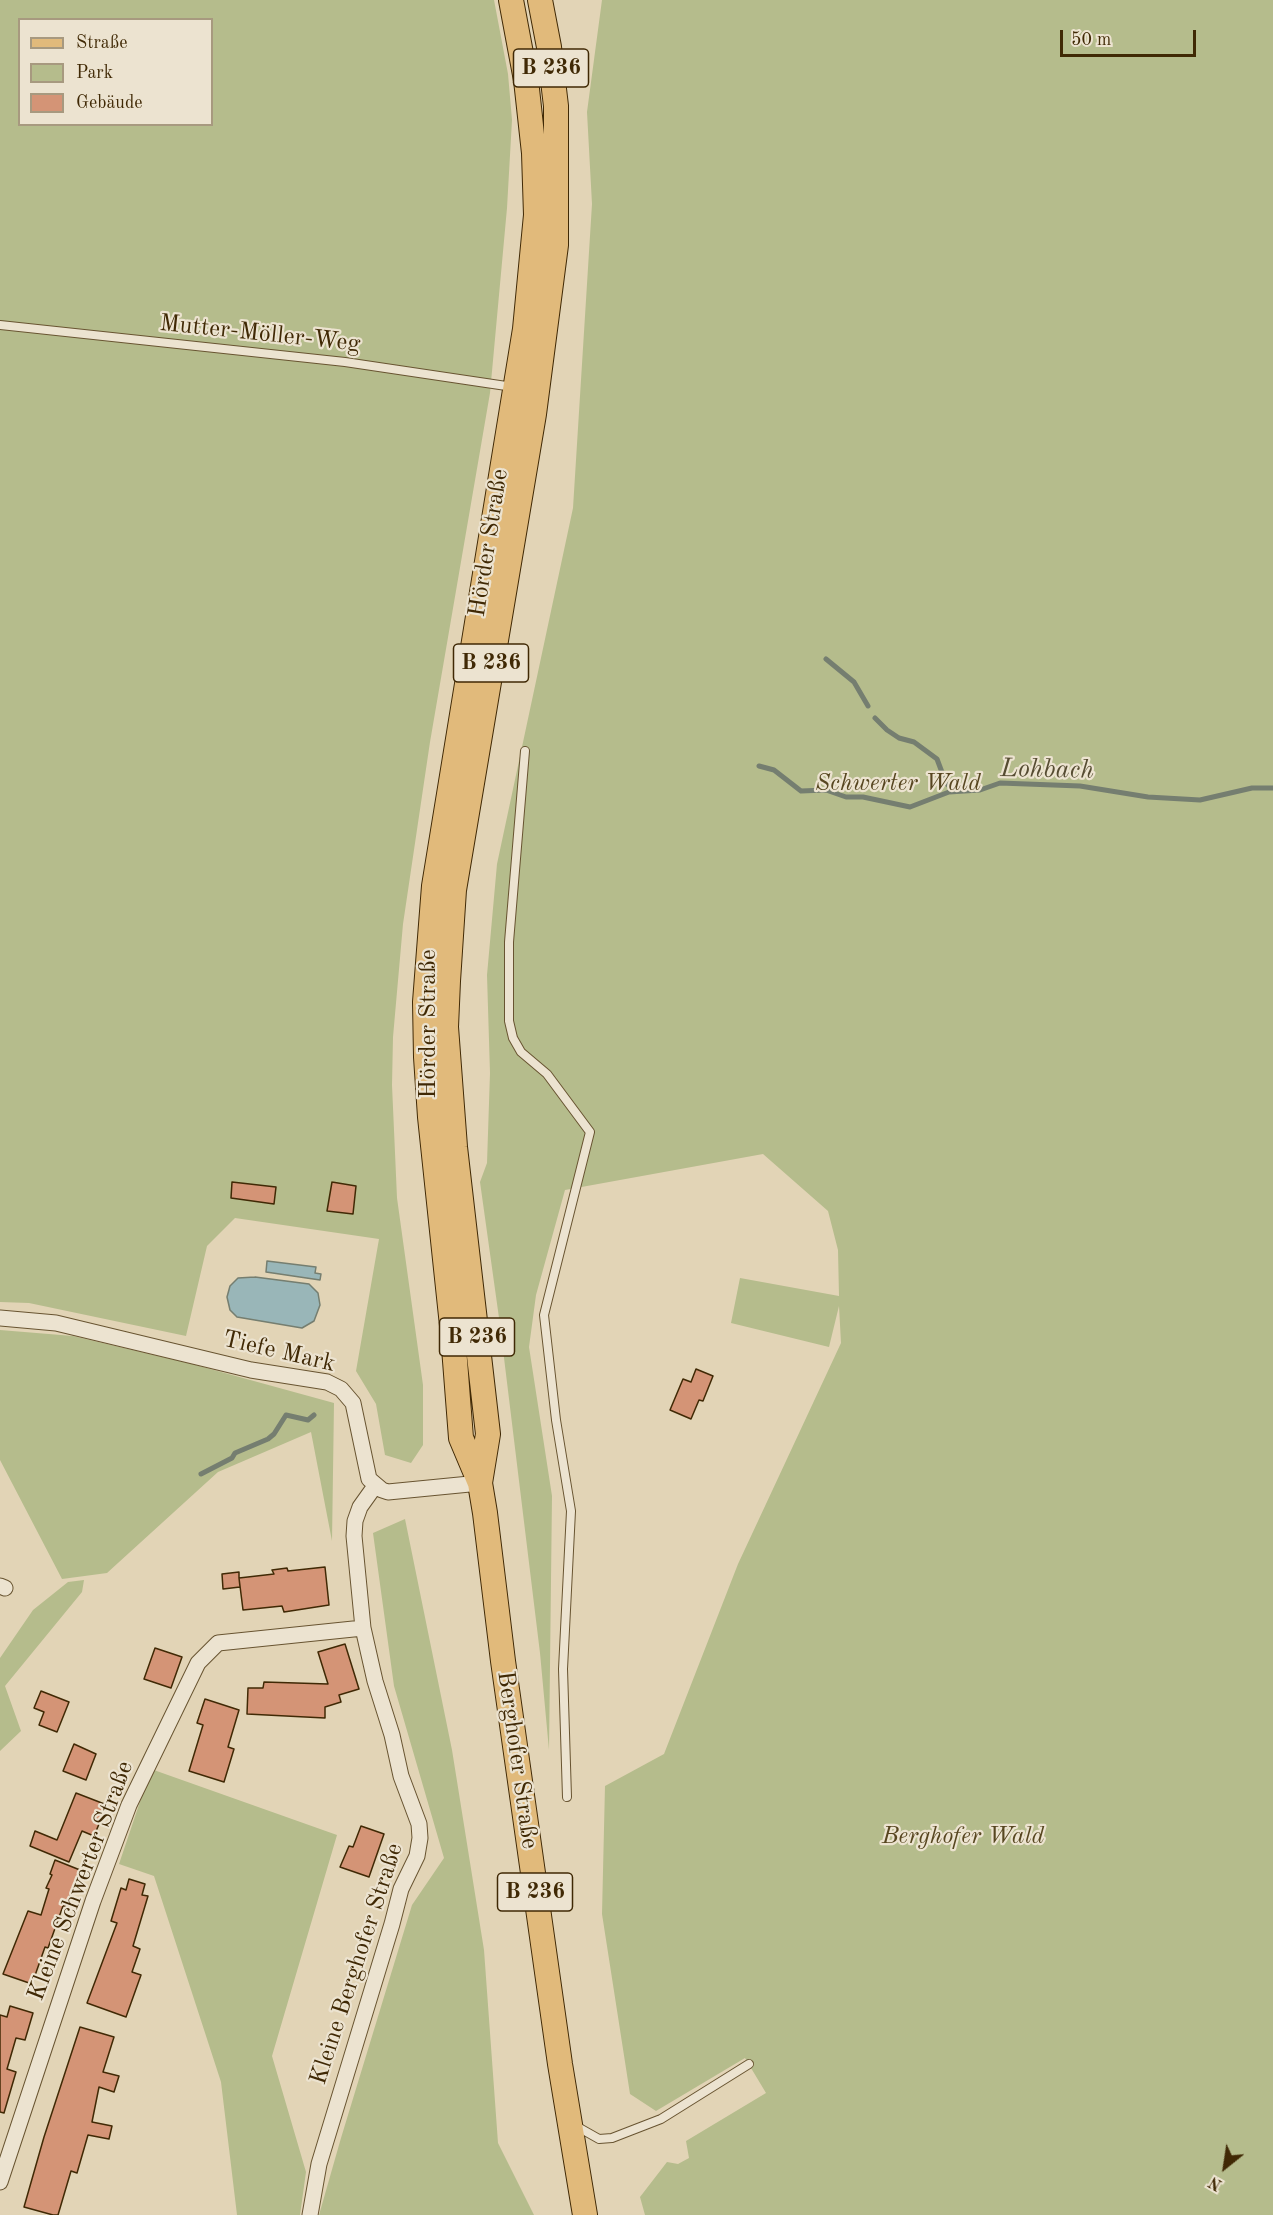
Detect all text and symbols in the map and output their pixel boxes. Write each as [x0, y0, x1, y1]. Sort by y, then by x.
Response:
legend [18, 18, 213, 126]
scale bar [1063, 18, 1200, 56]
text: 50 m [1071, 31, 1111, 49]
text: Straße [76, 34, 127, 52]
road number: B 236 [514, 49, 588, 87]
text: Park [76, 64, 113, 82]
text: Gebäude [76, 94, 143, 112]
street label: Mutter-Möller-Weg [158, 309, 362, 359]
street label: Hörder Straße [463, 467, 515, 619]
road number: B 236 [454, 644, 528, 682]
water label: Lohbach [1000, 754, 1094, 786]
park label: Schwerter Wald [815, 770, 981, 798]
street label: Hörder Straße [415, 949, 443, 1099]
road number: B 236 [440, 1318, 514, 1356]
street label: Tiefe Mark [220, 1325, 338, 1379]
street label: Berghofer Straße [490, 1669, 544, 1851]
street label: Kleine Schwerter Straße [22, 1757, 140, 2005]
park label: Berghofer Wald [882, 1823, 1044, 1851]
street label: Kleine Berghofer Straße [304, 1840, 410, 2088]
road number: B 236 [498, 1873, 572, 1911]
north arrow [1195, 2137, 1255, 2197]
text: N [1207, 2173, 1225, 2193]

